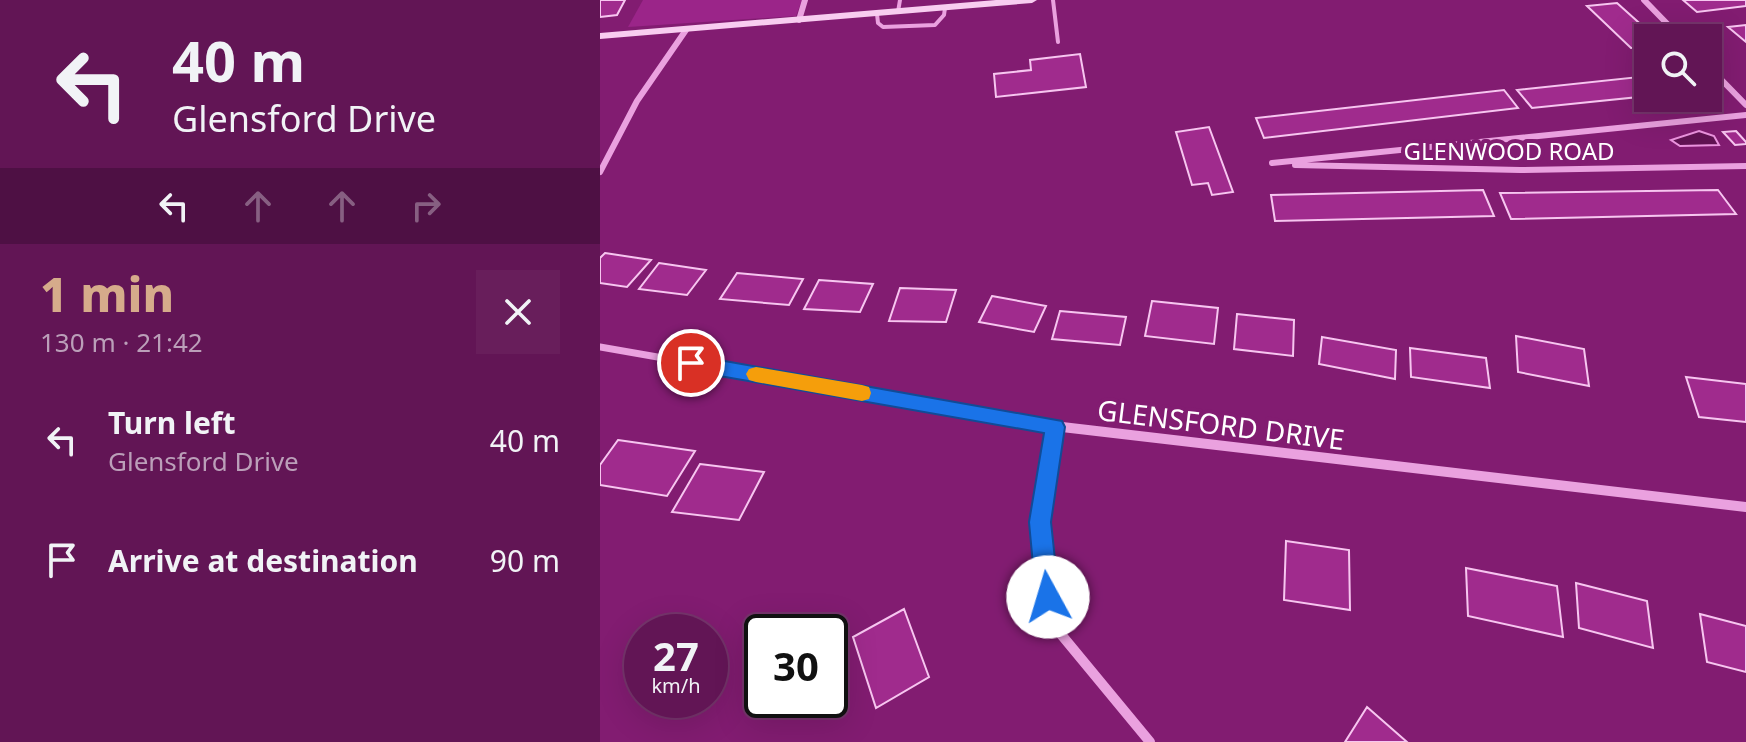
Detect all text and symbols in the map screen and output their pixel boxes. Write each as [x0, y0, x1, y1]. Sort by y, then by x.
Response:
text: 40 m [172, 22, 305, 98]
map controls [1634, 24, 1722, 112]
button: search [1634, 24, 1722, 112]
icon: left [40, 32, 144, 136]
text: Glensford Drive [172, 94, 436, 143]
street label: GLENWOOD ROAD [1403, 134, 1615, 167]
icon: left [152, 184, 196, 228]
icon: ahead [236, 184, 280, 228]
icon: ahead [320, 184, 364, 228]
icon: right [404, 184, 448, 228]
text: 1 min [40, 261, 174, 326]
button: close [476, 270, 560, 354]
text: 130 m · 21:42 [40, 324, 203, 360]
pin [657, 329, 725, 397]
icon: arrive [669, 341, 713, 385]
street label: GLENSFORD DRIVE [1095, 390, 1347, 458]
text: Turn left [108, 402, 236, 443]
icon: left [40, 418, 84, 462]
text: 40 m [490, 420, 560, 461]
text: Glensford Drive [108, 443, 299, 479]
icon: arrive [40, 538, 84, 582]
text: Arrive at destination [108, 540, 418, 581]
text: 90 m [490, 540, 560, 581]
position arrow [1006, 555, 1090, 639]
speed limit sign: 30 [744, 614, 848, 718]
text: 27 [653, 628, 699, 683]
text: km/h [651, 672, 701, 699]

